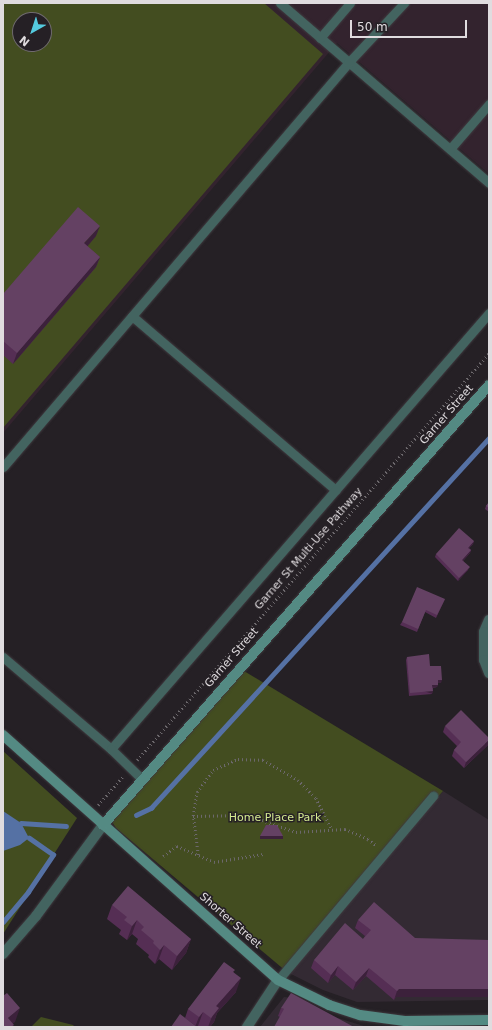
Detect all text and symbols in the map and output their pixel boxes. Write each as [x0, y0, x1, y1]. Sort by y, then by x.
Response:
north arrow [12, 12, 52, 52]
scale bar [352, 12, 469, 38]
text: 50 m [357, 20, 388, 34]
text: N [17, 33, 32, 49]
street label: Garner Street [417, 382, 477, 448]
street label: Garner St Multi-Use Pathway [252, 485, 366, 613]
street label: Garner Street [202, 625, 262, 691]
park label: Home Place Park [229, 811, 321, 825]
street label: Shorter Street [196, 891, 264, 951]

